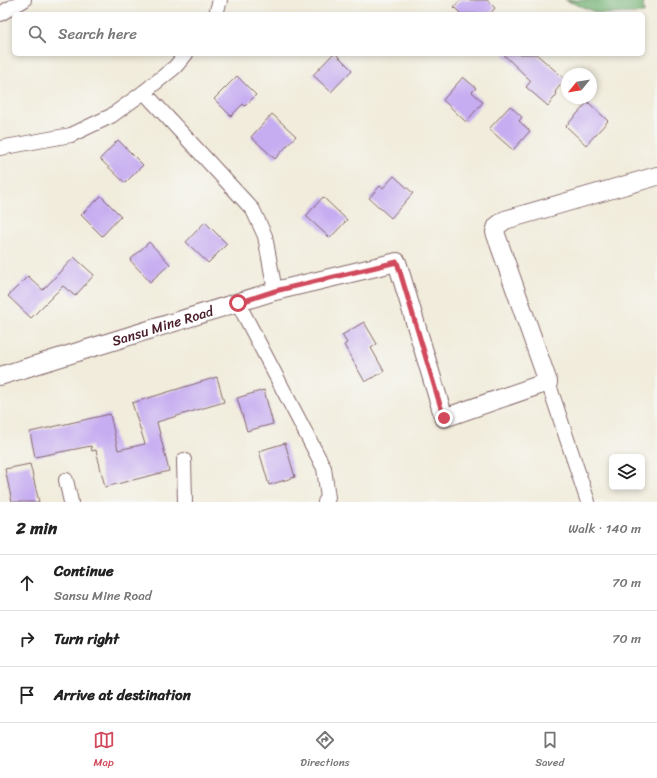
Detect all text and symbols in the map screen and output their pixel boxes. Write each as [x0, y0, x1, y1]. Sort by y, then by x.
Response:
search box [12, 12, 645, 56]
text: Search here [58, 21, 137, 47]
icon: search [26, 23, 48, 45]
north arrow [561, 68, 597, 104]
route start [229, 294, 247, 312]
street label: Sansu Mine Road [108, 298, 218, 353]
route end [435, 409, 453, 427]
map controls [609, 454, 645, 490]
button: layers [609, 454, 645, 490]
text: 2 min [16, 513, 57, 543]
text: Walk · 140 m [568, 517, 641, 540]
text: Continue [54, 558, 114, 584]
text: 70 m [612, 571, 641, 594]
icon: ahead [16, 572, 38, 594]
text: Sansu Mine Road [54, 584, 152, 607]
text: Turn right [54, 626, 119, 652]
text: 70 m [612, 627, 641, 650]
icon: right [16, 628, 38, 650]
text: Arrive at destination [54, 682, 191, 708]
icon: arrive [16, 684, 38, 706]
tab: Map [93, 729, 115, 772]
tab: Directions [300, 729, 350, 772]
tab: Saved [535, 729, 564, 772]

